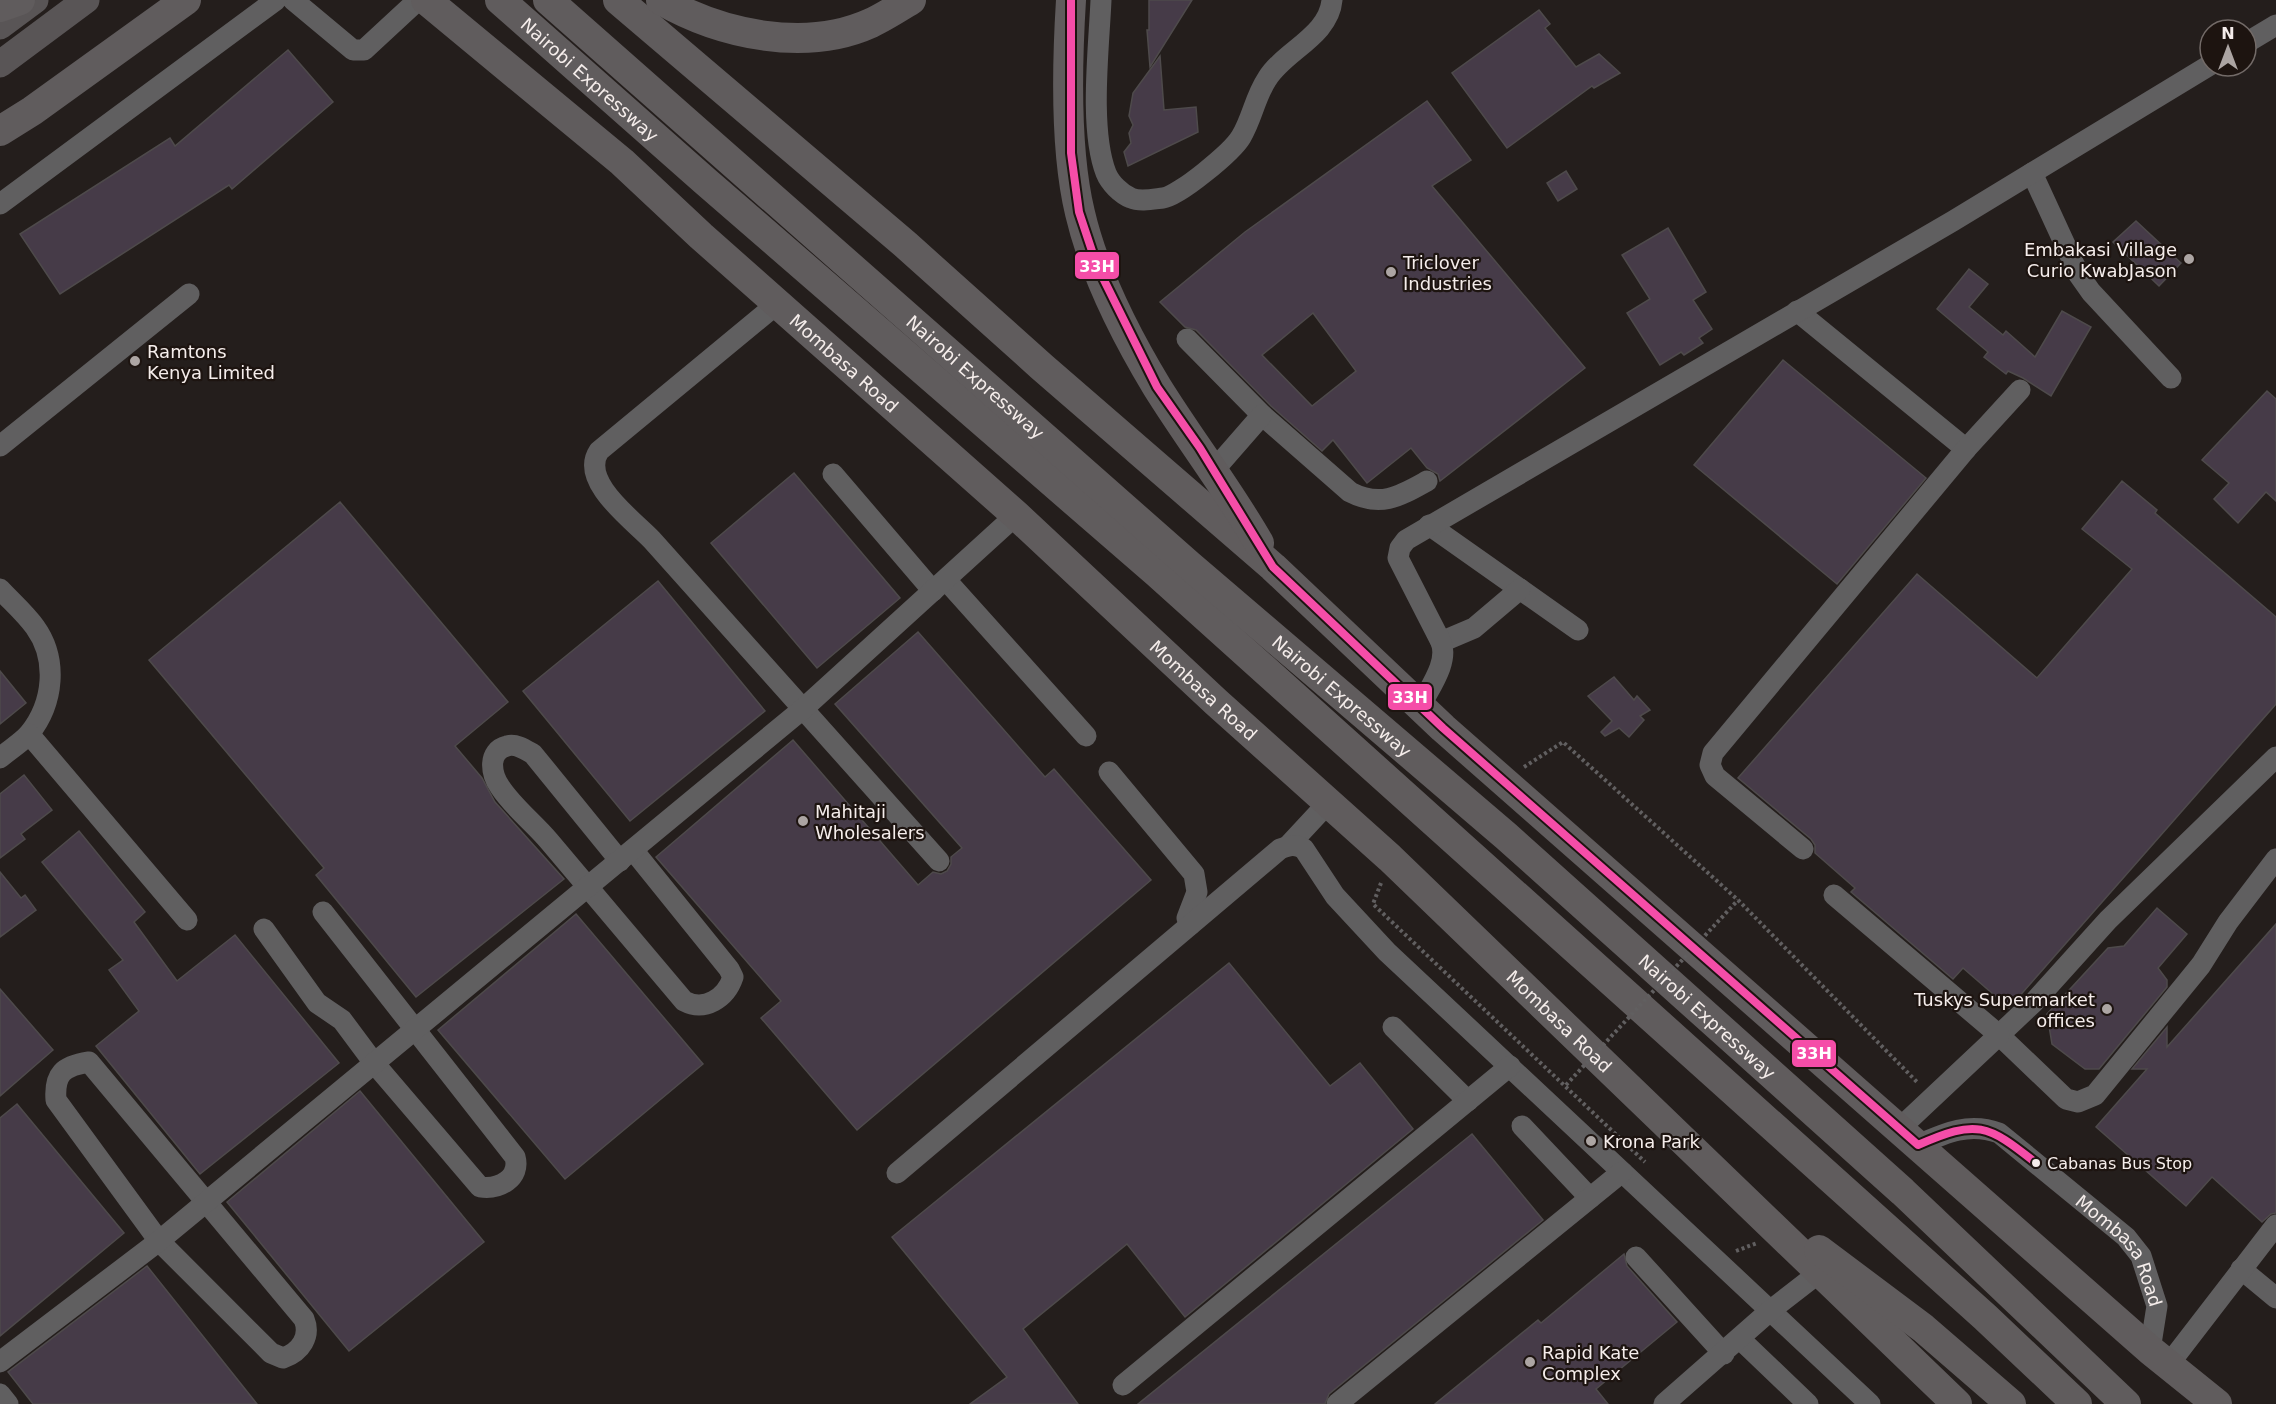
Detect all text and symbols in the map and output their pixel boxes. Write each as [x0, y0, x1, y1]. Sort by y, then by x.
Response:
street label: Nairobi Expressway [517, 13, 663, 146]
north arrow [2198, 18, 2258, 78]
text: N [2221, 24, 2235, 43]
place label: Embakasi Village Curio KwabJason [2024, 239, 2177, 281]
line badge: 33H [1074, 251, 1120, 280]
place label: Triclover Industries [1402, 252, 1492, 294]
marker: Embakasi Village Curio KwabJason [2182, 252, 2196, 266]
text: 33H [1079, 257, 1115, 276]
marker: Triclover Industries [1384, 265, 1398, 279]
street label: Mombasa Road [786, 309, 903, 417]
street label: Nairobi Expressway [902, 311, 1049, 443]
place label: Ramtons Kenya Limited [147, 341, 275, 383]
marker: Ramtons Kenya Limited [128, 354, 142, 368]
street label: Nairobi Expressway [1268, 631, 1416, 762]
street label: Mombasa Road [1146, 636, 1262, 744]
line badge: 33H [1387, 683, 1433, 711]
text: 33H [1392, 688, 1428, 707]
place label: Mahitaji Wholesalers [815, 801, 925, 843]
marker: Mahitaji Wholesalers [796, 814, 810, 828]
street label: Nairobi Expressway [1635, 950, 1780, 1084]
street label: Mombasa Road [1502, 966, 1616, 1077]
place label: Tuskys Supermarket offices [1913, 989, 2095, 1031]
marker: Tuskys Supermarket offices [2100, 1002, 2114, 1016]
line badge: 33H [1791, 1039, 1837, 1068]
text: 33H [1796, 1044, 1832, 1063]
place label: Krona Park [1603, 1131, 1700, 1152]
marker: Krona Park [1584, 1134, 1598, 1148]
place label: Cabanas Bus Stop [2047, 1154, 2192, 1173]
marker: Cabanas Bus Stop [2030, 1157, 2042, 1169]
street label: Mombasa Road [2072, 1190, 2167, 1309]
place label: Rapid Kate Complex [1542, 1342, 1639, 1384]
marker: Rapid Kate Complex [1523, 1355, 1537, 1369]

